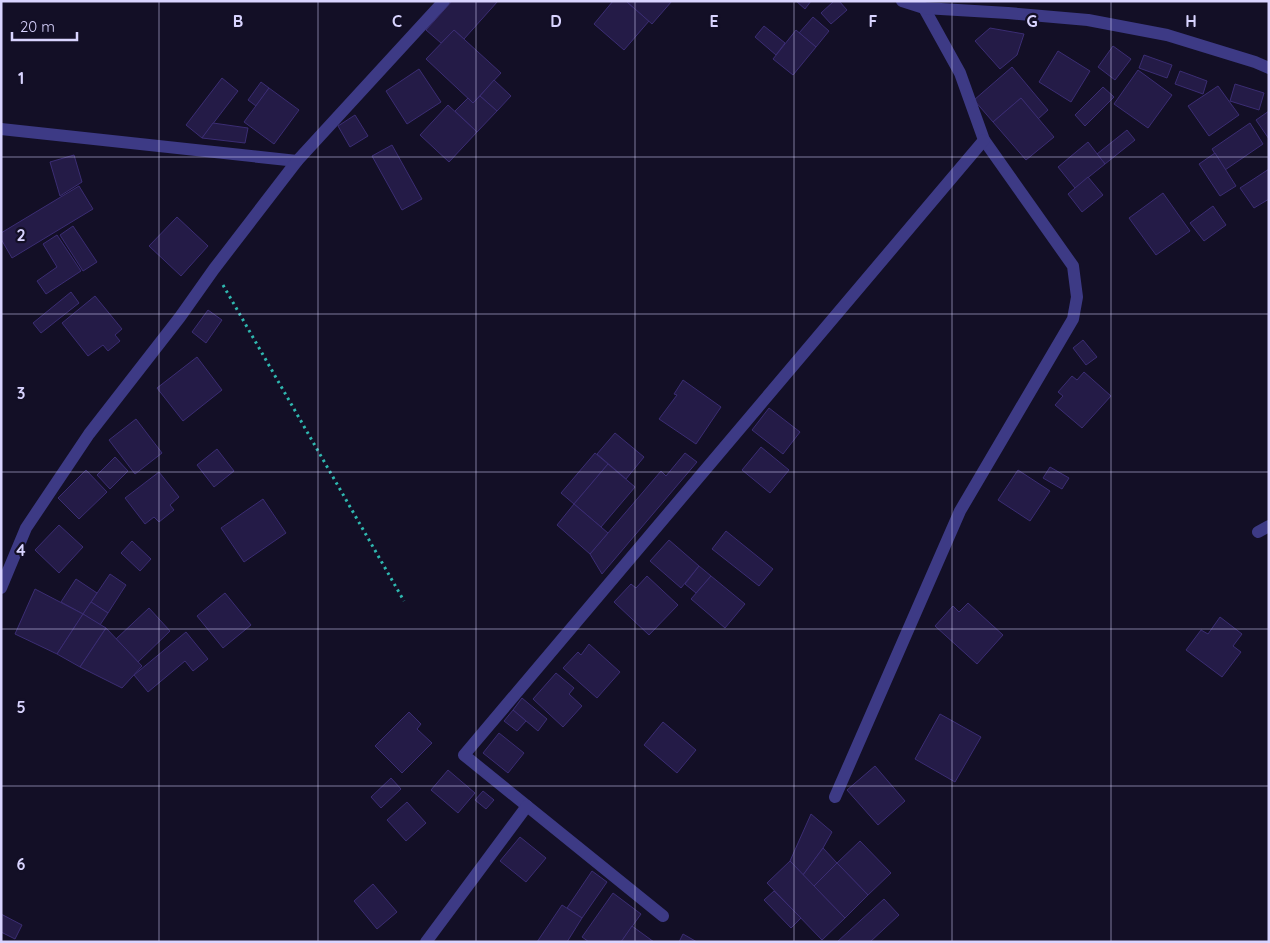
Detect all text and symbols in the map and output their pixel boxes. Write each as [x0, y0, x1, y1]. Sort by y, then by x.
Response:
scale bar [12, 10, 78, 42]
text: B [233, 11, 243, 31]
text: C [392, 11, 402, 31]
text: D [550, 11, 562, 31]
text: E [709, 11, 719, 31]
text: F [869, 11, 878, 31]
text: G [1026, 11, 1038, 31]
text: H [1185, 11, 1197, 31]
text: 20 m [20, 17, 55, 36]
text: 1 [18, 68, 24, 88]
text: 2 [16, 225, 26, 245]
text: 3 [17, 383, 25, 403]
text: 4 [16, 540, 26, 560]
text: 5 [16, 697, 26, 717]
text: 6 [17, 854, 26, 874]

